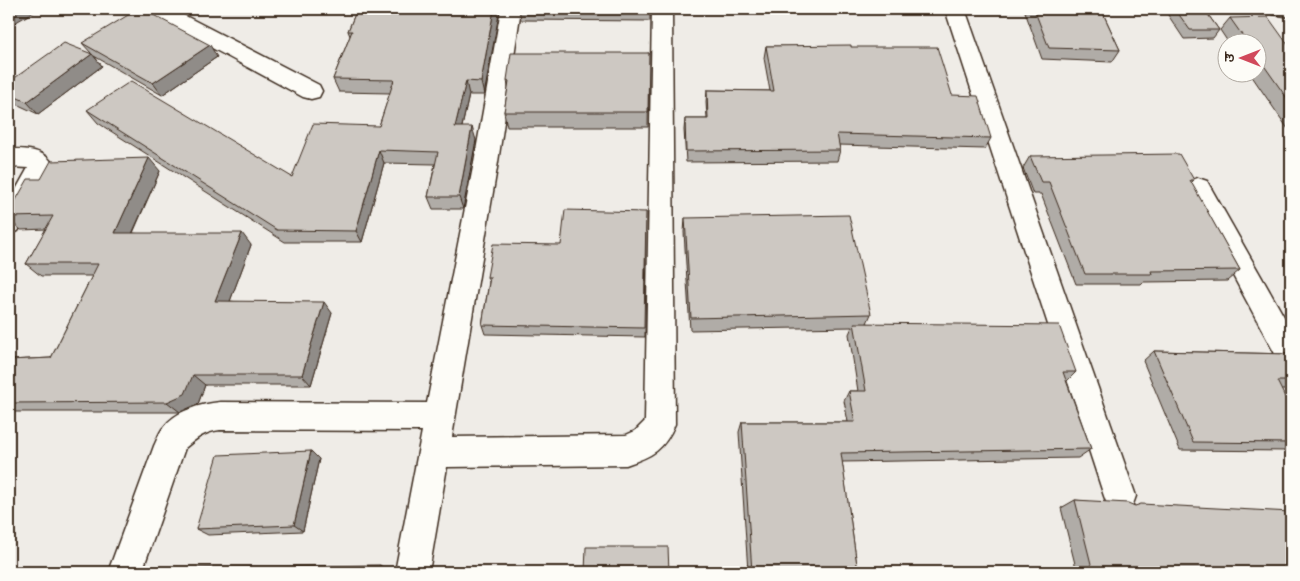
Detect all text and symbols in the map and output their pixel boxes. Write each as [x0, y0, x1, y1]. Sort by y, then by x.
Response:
north arrow [1218, 32, 1268, 82]
text: उ [1219, 50, 1241, 62]

